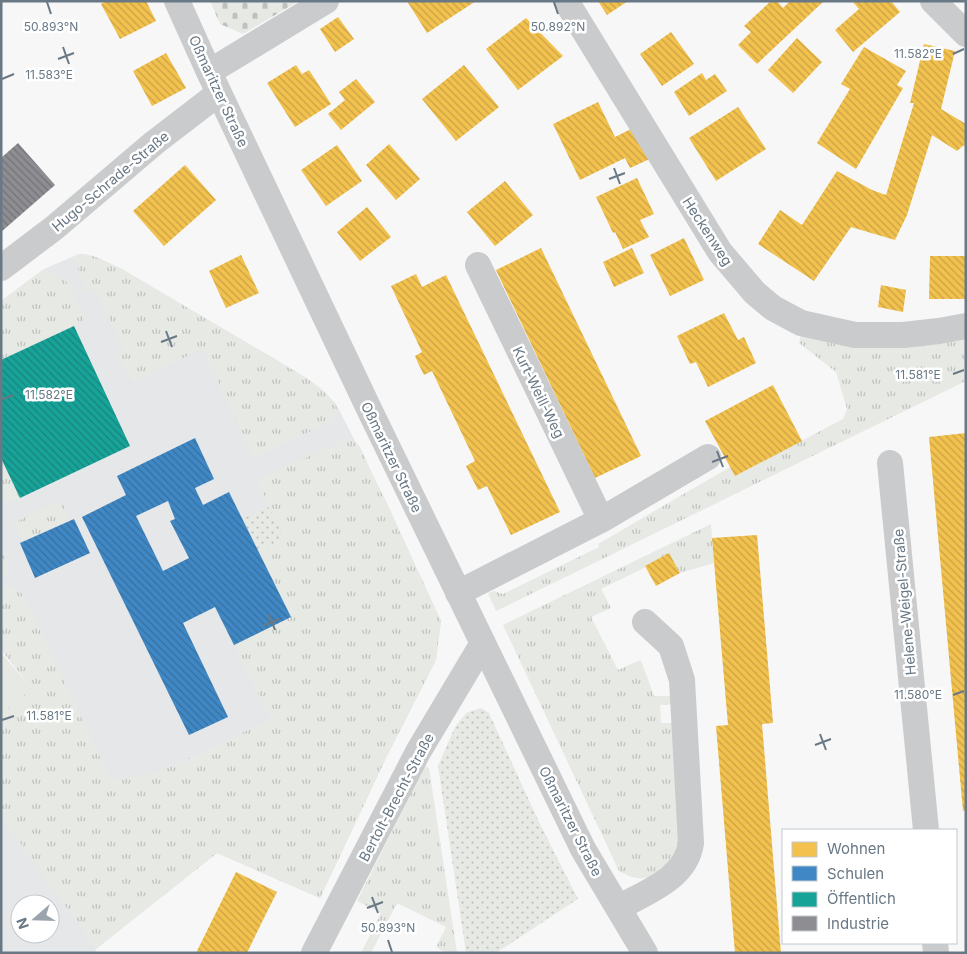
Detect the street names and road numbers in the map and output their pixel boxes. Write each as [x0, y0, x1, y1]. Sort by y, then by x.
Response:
street label: Oßmaritzer Straße [186, 32, 252, 150]
street label: Hugo-Schrade-Straße [48, 127, 172, 235]
street label: Heckenweg [680, 194, 736, 268]
street label: Kurt-Weill-Weg [510, 343, 568, 441]
street label: Oßmaritzer Straße [358, 399, 426, 515]
street label: Helene-Weigel-Straße [889, 528, 919, 676]
street label: Bertolt-Brecht-Straße [355, 730, 437, 864]
street label: Oßmaritzer Straße [536, 763, 606, 879]

